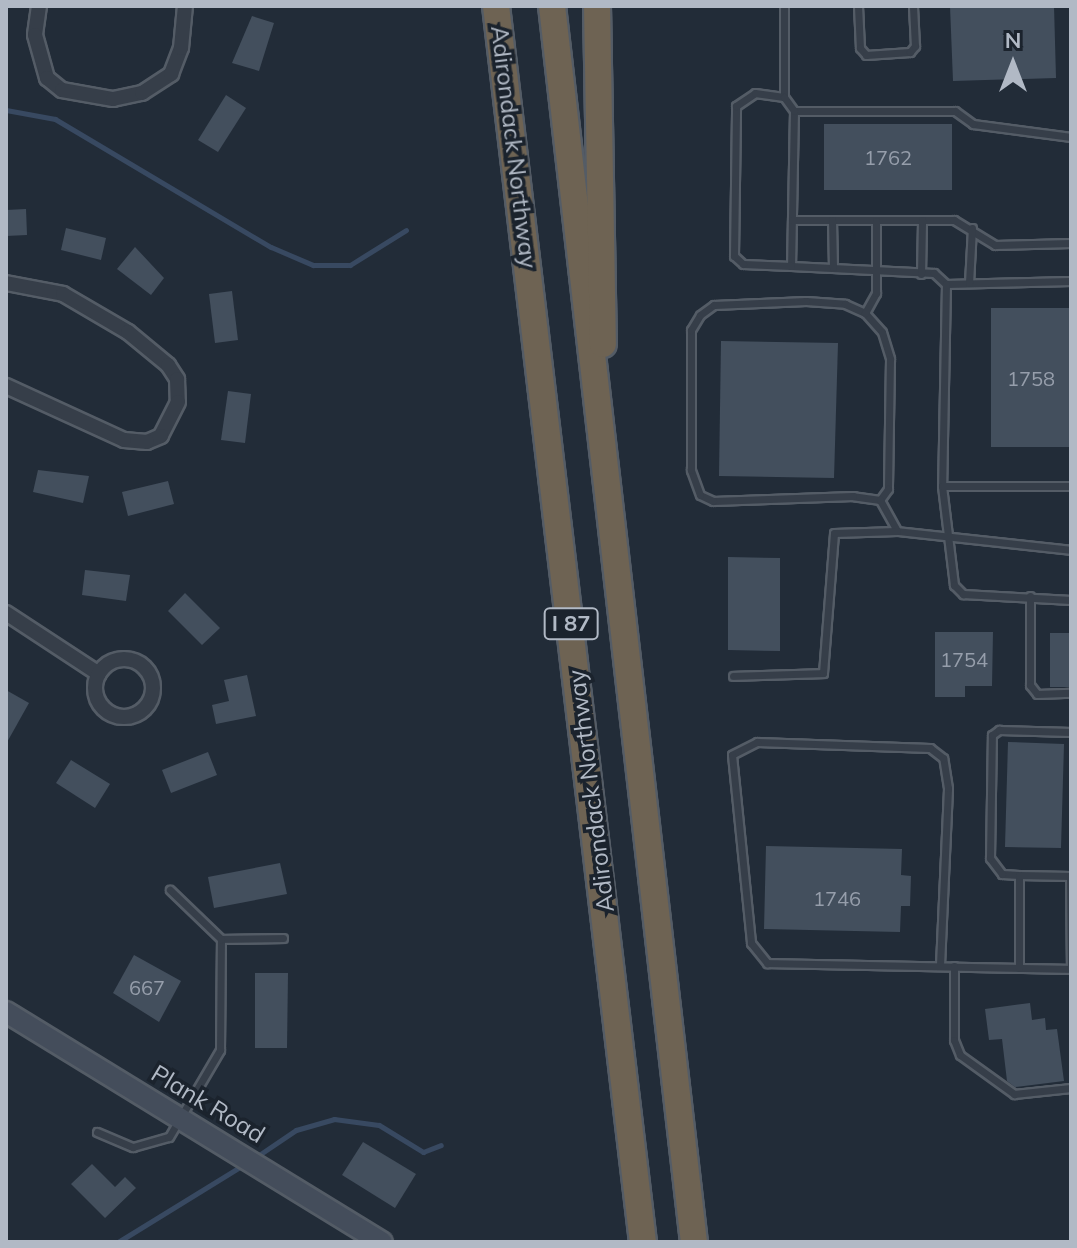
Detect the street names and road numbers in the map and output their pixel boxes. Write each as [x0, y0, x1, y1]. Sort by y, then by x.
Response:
street label: Adirondack Northway [485, 24, 543, 270]
road number: I 87 [543, 606, 599, 642]
street label: Adirondack Northway [562, 668, 620, 914]
street label: Plank Road [146, 1059, 270, 1149]

